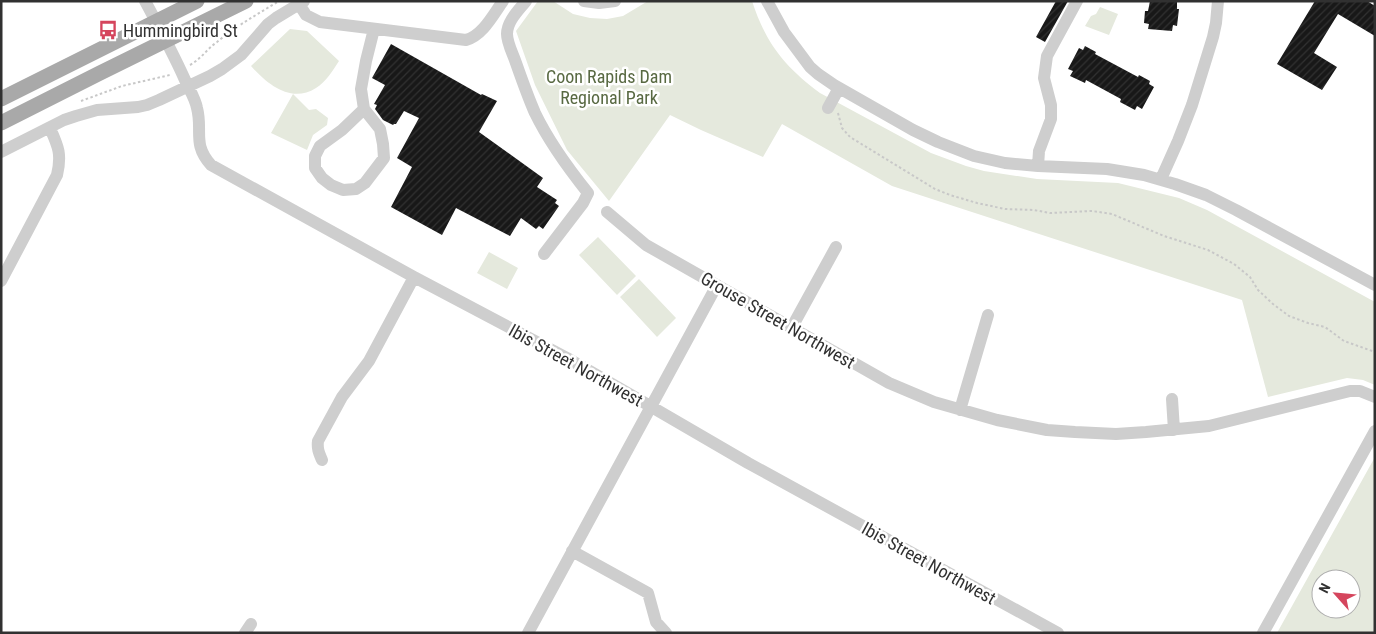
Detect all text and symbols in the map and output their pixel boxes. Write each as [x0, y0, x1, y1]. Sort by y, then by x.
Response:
bus stop icon: Hummingbird St [97, 19, 119, 41]
place label: Hummingbird St [123, 20, 238, 41]
park label: Coon Rapids Dam Regional Park [546, 66, 672, 108]
street label: Grouse Street Northwest [697, 267, 859, 373]
street label: Ibis Street Northwest [505, 319, 647, 411]
street label: Ibis Street Northwest [858, 517, 1000, 609]
north arrow [1311, 569, 1361, 619]
text: N [1315, 581, 1333, 596]

